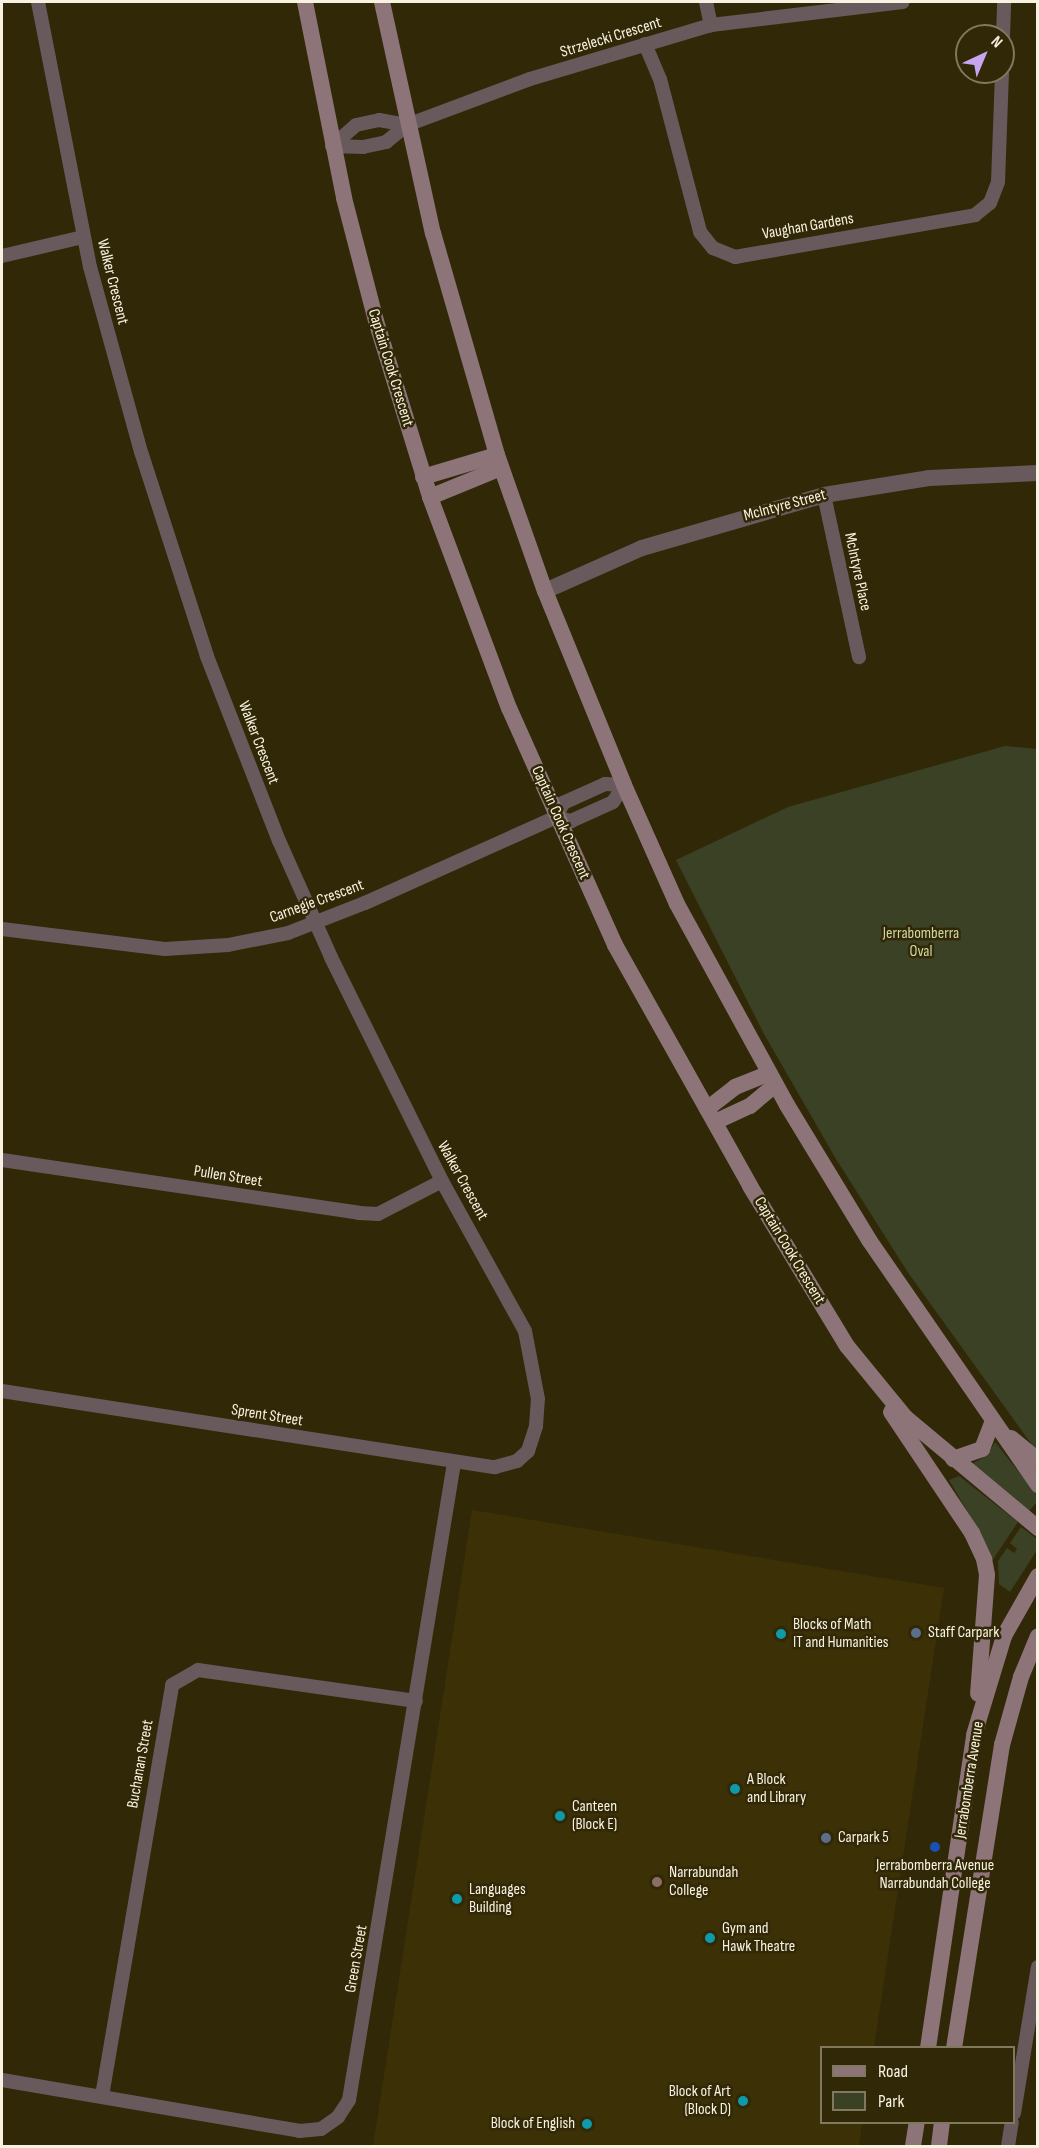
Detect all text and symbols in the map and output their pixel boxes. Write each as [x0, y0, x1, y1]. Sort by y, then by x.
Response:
street label: Strzelecki Crescent [558, 14, 664, 62]
north arrow [955, 24, 1015, 84]
text: N [987, 32, 1006, 52]
street label: Vaughan Gardens [761, 210, 855, 244]
street label: Walker Crescent [92, 237, 132, 327]
street label: Captain Cook Crescent [363, 307, 417, 429]
street label: McIntyre Street [742, 486, 828, 526]
street label: McIntyre Place [839, 531, 875, 613]
street label: Walker Crescent [233, 699, 283, 787]
street label: Captain Cook Crescent [526, 763, 594, 883]
street label: Carnegie Crescent [267, 876, 367, 928]
park label: Jerrabomberra Oval [883, 924, 959, 962]
street label: Walker Crescent [432, 1138, 492, 1224]
street label: Pullen Street [192, 1162, 264, 1192]
street label: Captain Cook Crescent [749, 1194, 829, 1308]
street label: Sprent Street [230, 1401, 304, 1431]
place label: Blocks of Math IT and Humanities [793, 1615, 889, 1653]
place label: Staff Carpark [928, 1623, 999, 1643]
marker: Staff Carpark [909, 1626, 923, 1640]
marker: Blocks of Math IT and Humanities [774, 1627, 788, 1641]
street label: Buchanan Street [124, 1718, 158, 1810]
street label: Jerrabomberra Avenue [951, 1720, 989, 1840]
place label: A Block and Library [747, 1770, 806, 1808]
marker: A Block and Library [728, 1782, 742, 1796]
place label: Canteen (Block E) [572, 1797, 617, 1835]
marker: Canteen (Block E) [553, 1809, 567, 1823]
place label: Carpark 5 [838, 1828, 889, 1848]
marker: Carpark 5 [819, 1831, 833, 1845]
marker: Jerrabomberra Avenue Narrabundah College [928, 1840, 942, 1854]
place label: Jerrabomberra Avenue Narrabundah College [876, 1856, 994, 1894]
place label: Narrabundah College [669, 1863, 738, 1901]
marker: Narrabundah College [650, 1875, 664, 1889]
place label: Languages Building [469, 1880, 526, 1918]
marker: Languages Building [450, 1892, 464, 1906]
place label: Gym and Hawk Theatre [722, 1919, 795, 1957]
street label: Green Street [342, 1924, 372, 1994]
marker: Gym and Hawk Theatre [703, 1931, 717, 1945]
legend [820, 2046, 1015, 2124]
text: Road [878, 2061, 908, 2082]
place label: Block of Art (Block D) [669, 2082, 731, 2120]
text: Park [878, 2091, 904, 2112]
marker: Block of Art (Block D) [736, 2094, 750, 2108]
place label: Block of English [491, 2114, 575, 2134]
marker: Block of English [580, 2117, 594, 2131]

